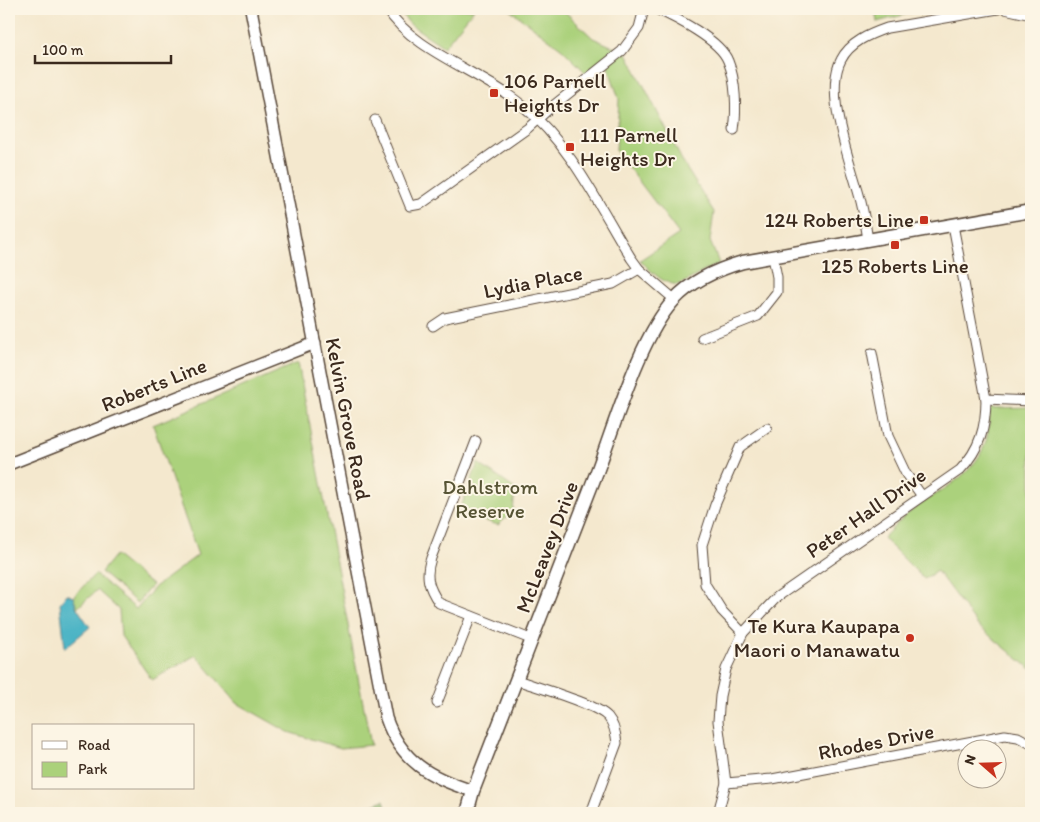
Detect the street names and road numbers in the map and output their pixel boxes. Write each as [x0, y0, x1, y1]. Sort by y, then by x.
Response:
street label: Lydia Place [481, 260, 585, 303]
street label: Kelvin Grove Road [320, 336, 377, 503]
street label: Roberts Line [98, 352, 210, 417]
street label: Peter Hall Drive [801, 462, 931, 563]
street label: McLeavey Drive [510, 477, 583, 616]
street label: Rhodes Drive [816, 718, 936, 765]

